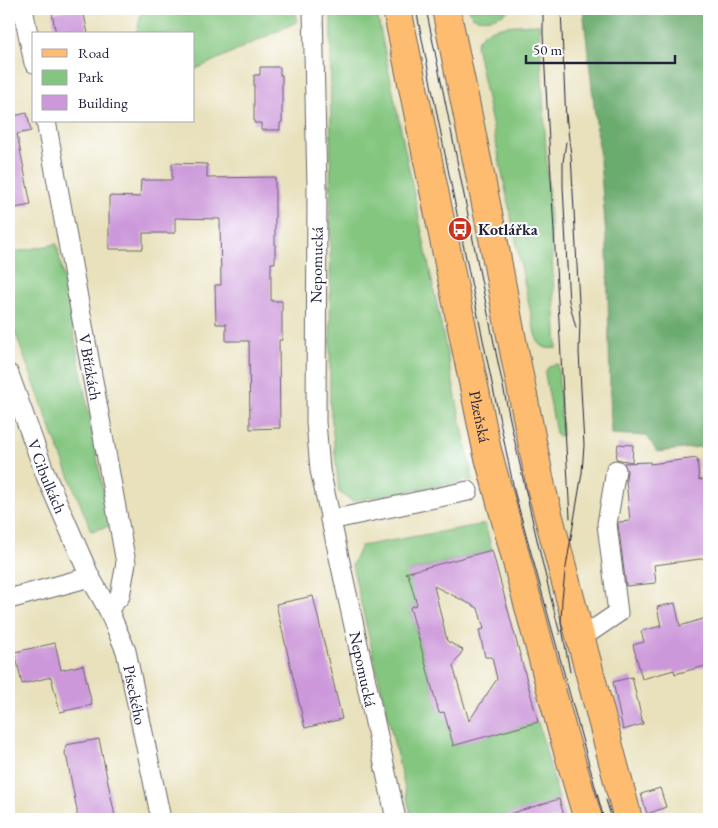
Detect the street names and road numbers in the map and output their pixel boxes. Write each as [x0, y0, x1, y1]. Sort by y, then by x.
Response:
street label: Nepomucká [305, 226, 328, 303]
street label: V Břízkách [74, 332, 106, 402]
street label: Plzeňská [464, 389, 495, 445]
street label: V Cibulkách [22, 436, 71, 517]
street label: Nepomucká [344, 630, 381, 709]
street label: Píseckého [118, 663, 151, 727]

